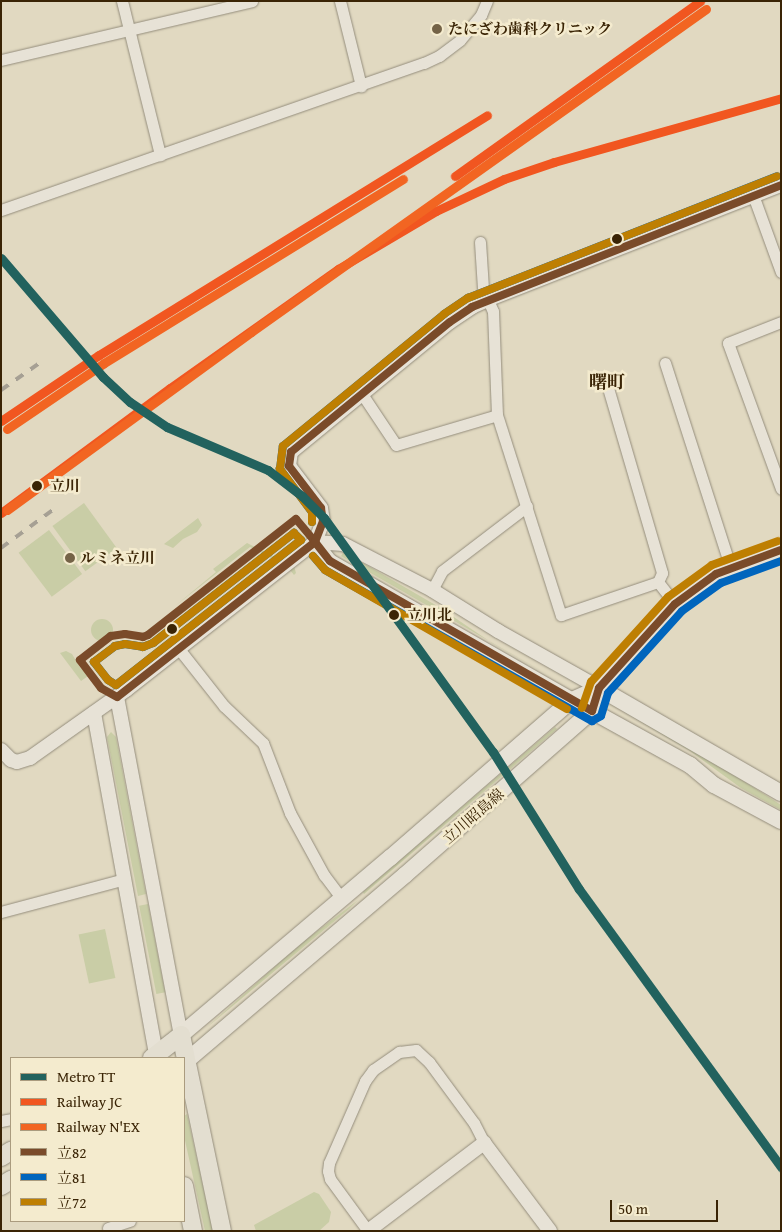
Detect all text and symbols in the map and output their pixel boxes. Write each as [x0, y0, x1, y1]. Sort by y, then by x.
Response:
place label: たにざわ歯科クリニック [448, 20, 613, 38]
marker: たにざわ歯科クリニック [430, 22, 444, 36]
unlabelled marker [612, 234, 622, 244]
district label: 曙町 [589, 371, 625, 393]
marker: 立川 [28, 477, 46, 495]
place label: 立川 [50, 477, 80, 495]
place label: ルミネ立川 [80, 549, 155, 567]
marker: ルミネ立川 [64, 552, 76, 564]
marker: 立川北 [385, 606, 403, 624]
place label: 立川北 [407, 606, 452, 624]
unlabelled marker [167, 624, 177, 634]
street label: 立川昭島線 [439, 785, 507, 847]
legend [10, 1057, 185, 1222]
text: Metro TT [57, 1066, 115, 1087]
text: Railway JC [57, 1091, 122, 1112]
text: Railway N'EX [57, 1116, 140, 1137]
text: 立82 [57, 1142, 86, 1163]
text: 立81 [57, 1167, 86, 1188]
scale bar [612, 1190, 720, 1222]
text: 立72 [57, 1192, 86, 1213]
text: 50 m [618, 1198, 648, 1219]

